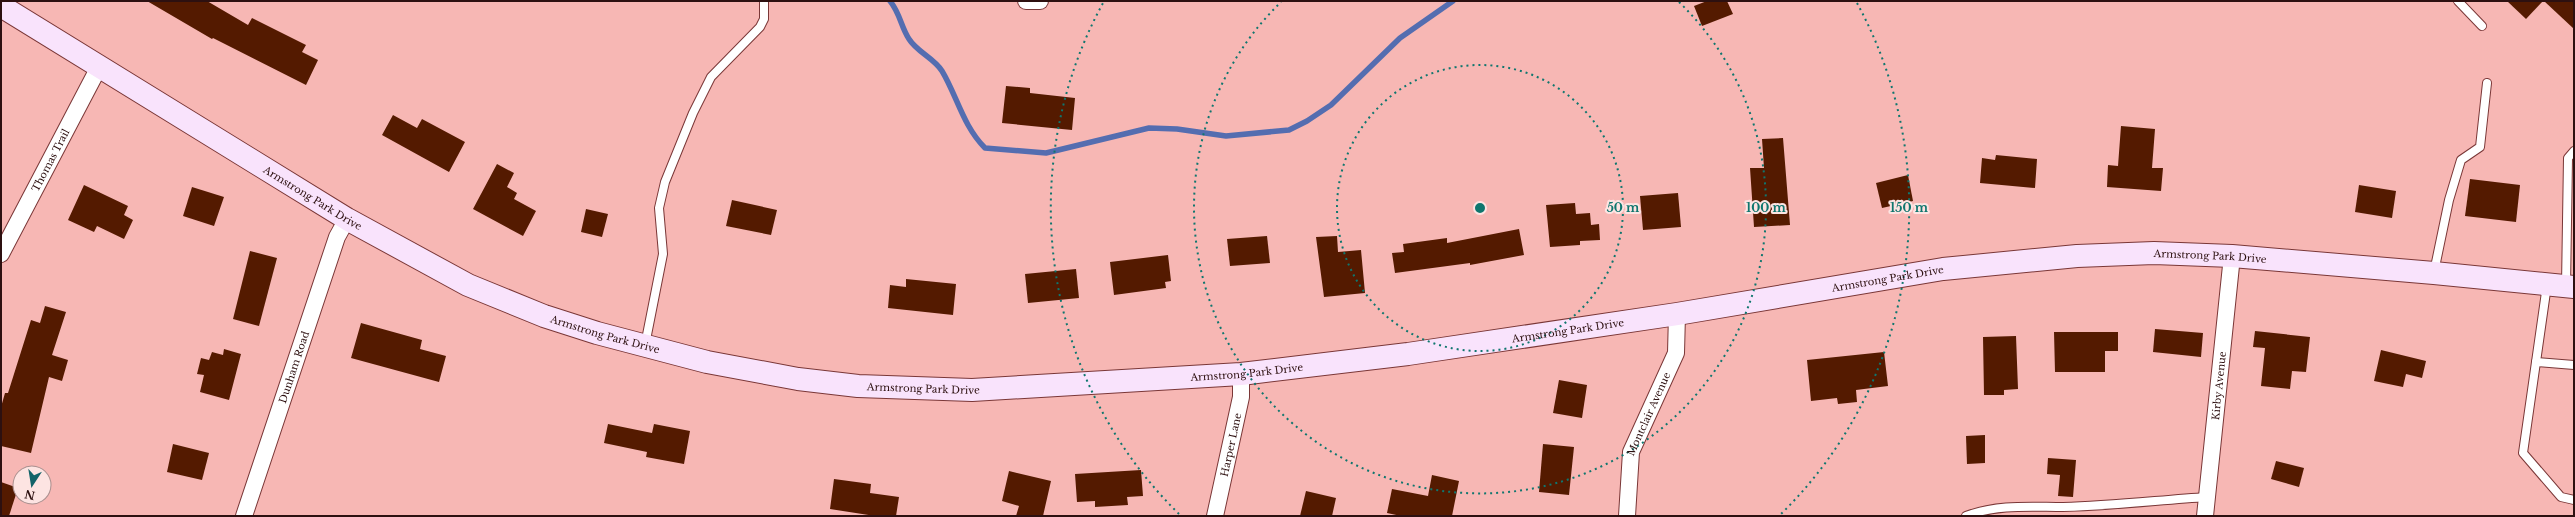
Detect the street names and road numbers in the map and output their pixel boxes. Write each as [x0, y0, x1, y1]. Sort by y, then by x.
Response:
street label: Thomas Trail [28, 126, 72, 194]
street label: Armstrong Park Drive [260, 162, 365, 233]
street label: Armstrong Park Drive [2152, 246, 2267, 265]
street label: Armstrong Park Drive [1830, 262, 1945, 294]
street label: Armstrong Park Drive [548, 312, 661, 356]
street label: Armstrong Park Drive [1510, 315, 1625, 345]
street label: Dunham Road [276, 329, 312, 405]
street label: Kirby Avenue [2208, 350, 2229, 421]
street label: Armstrong Park Drive [1189, 360, 1304, 384]
street label: Montclair Avenue [1624, 370, 1673, 458]
street label: Armstrong Park Drive [866, 380, 980, 397]
street label: Harper Lane [1217, 411, 1244, 478]

